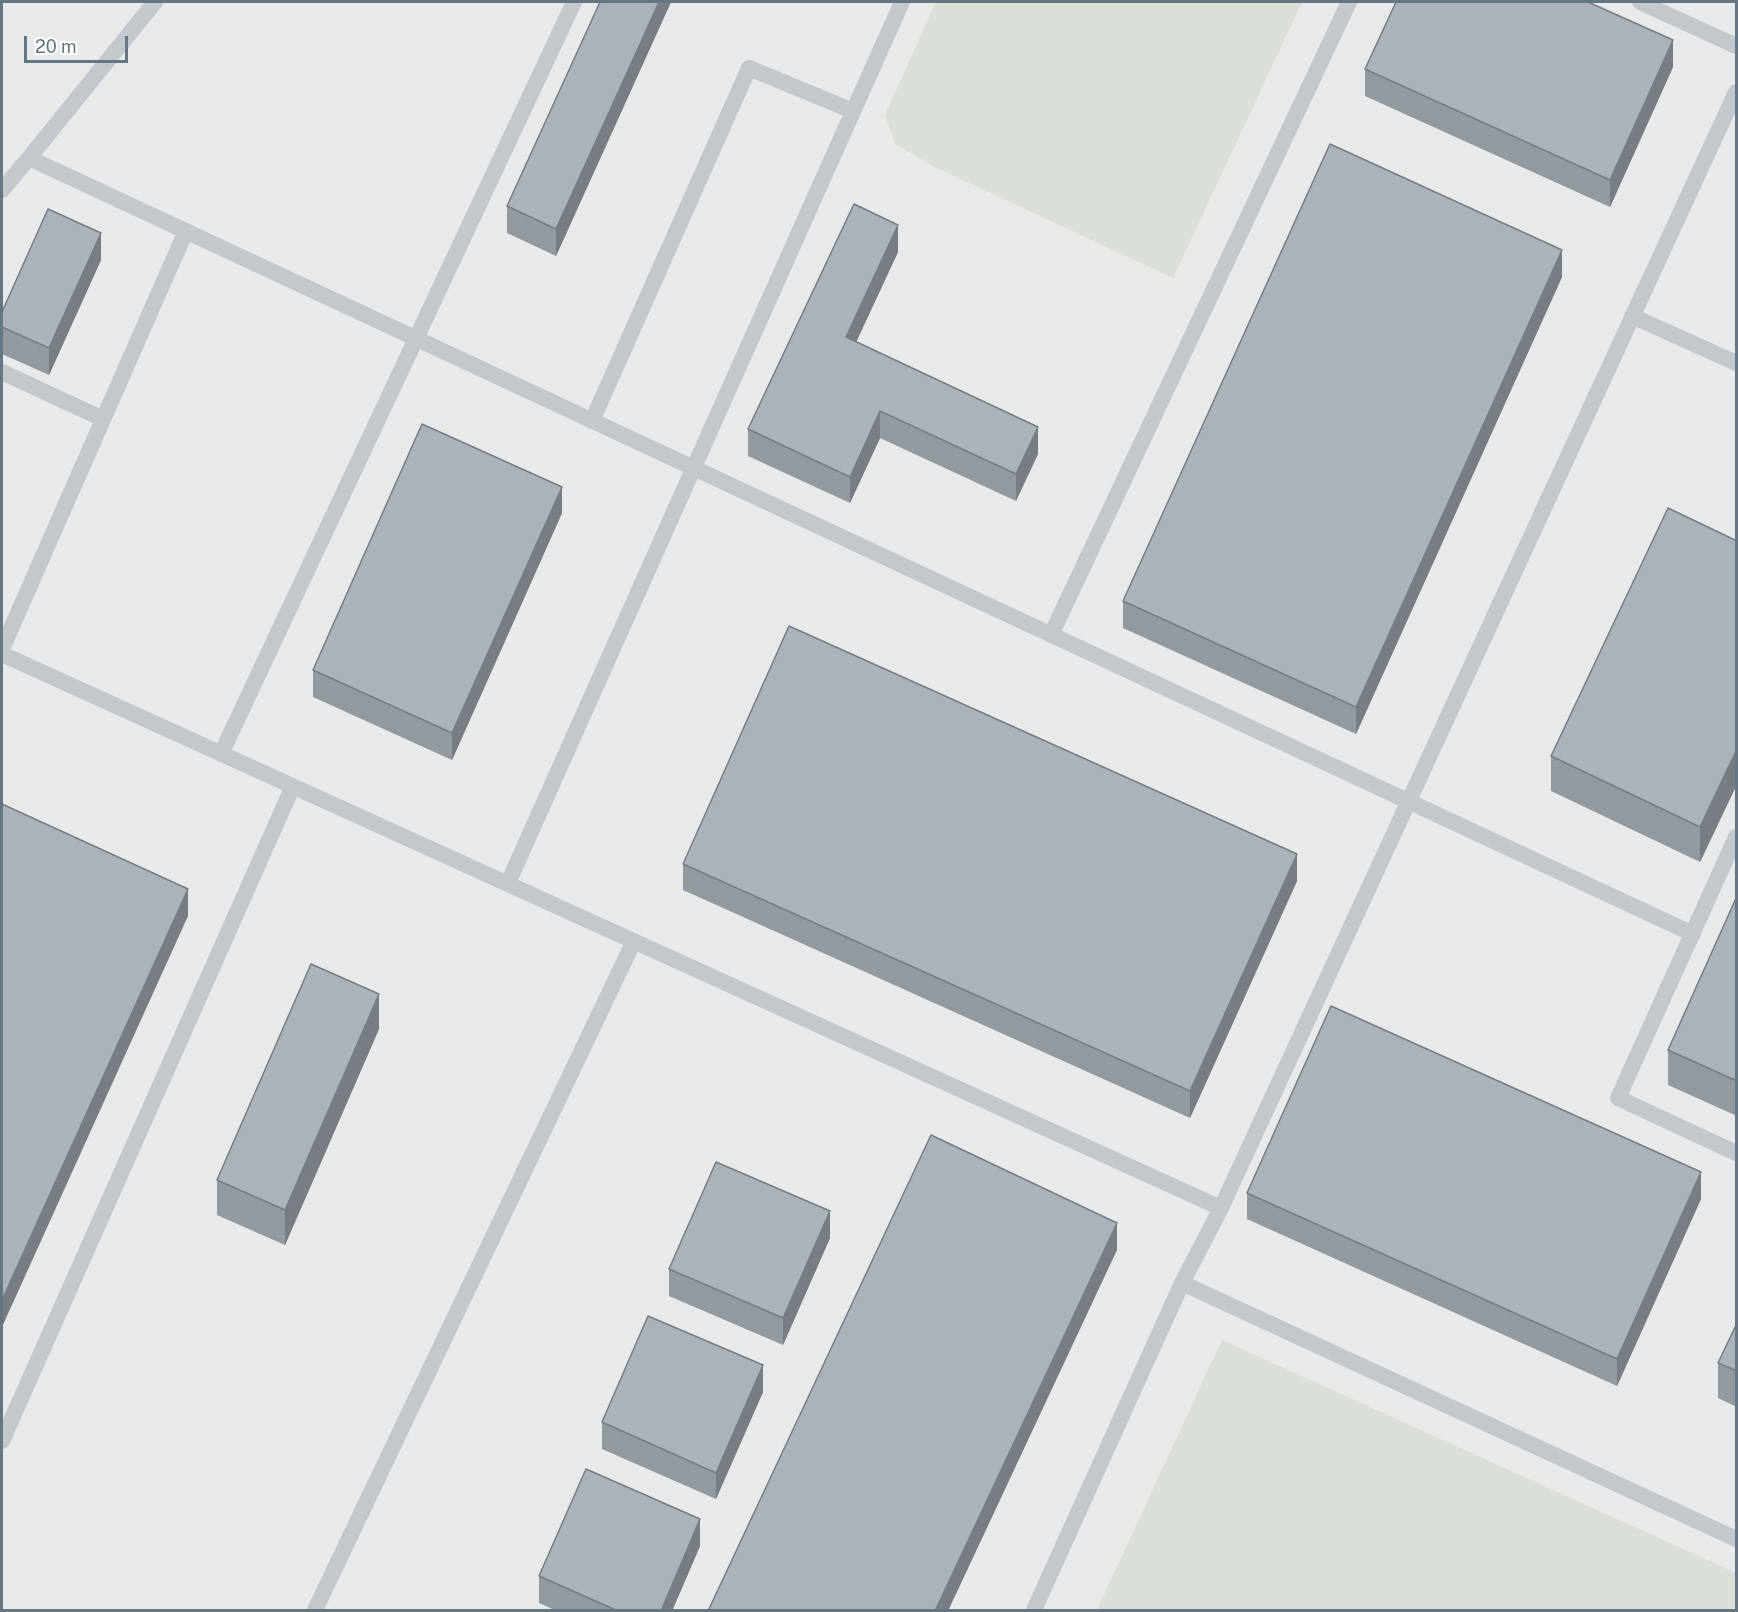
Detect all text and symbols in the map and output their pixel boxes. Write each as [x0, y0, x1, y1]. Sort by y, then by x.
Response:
scale bar [27, 24, 130, 62]
text: 20 m [35, 36, 77, 57]

